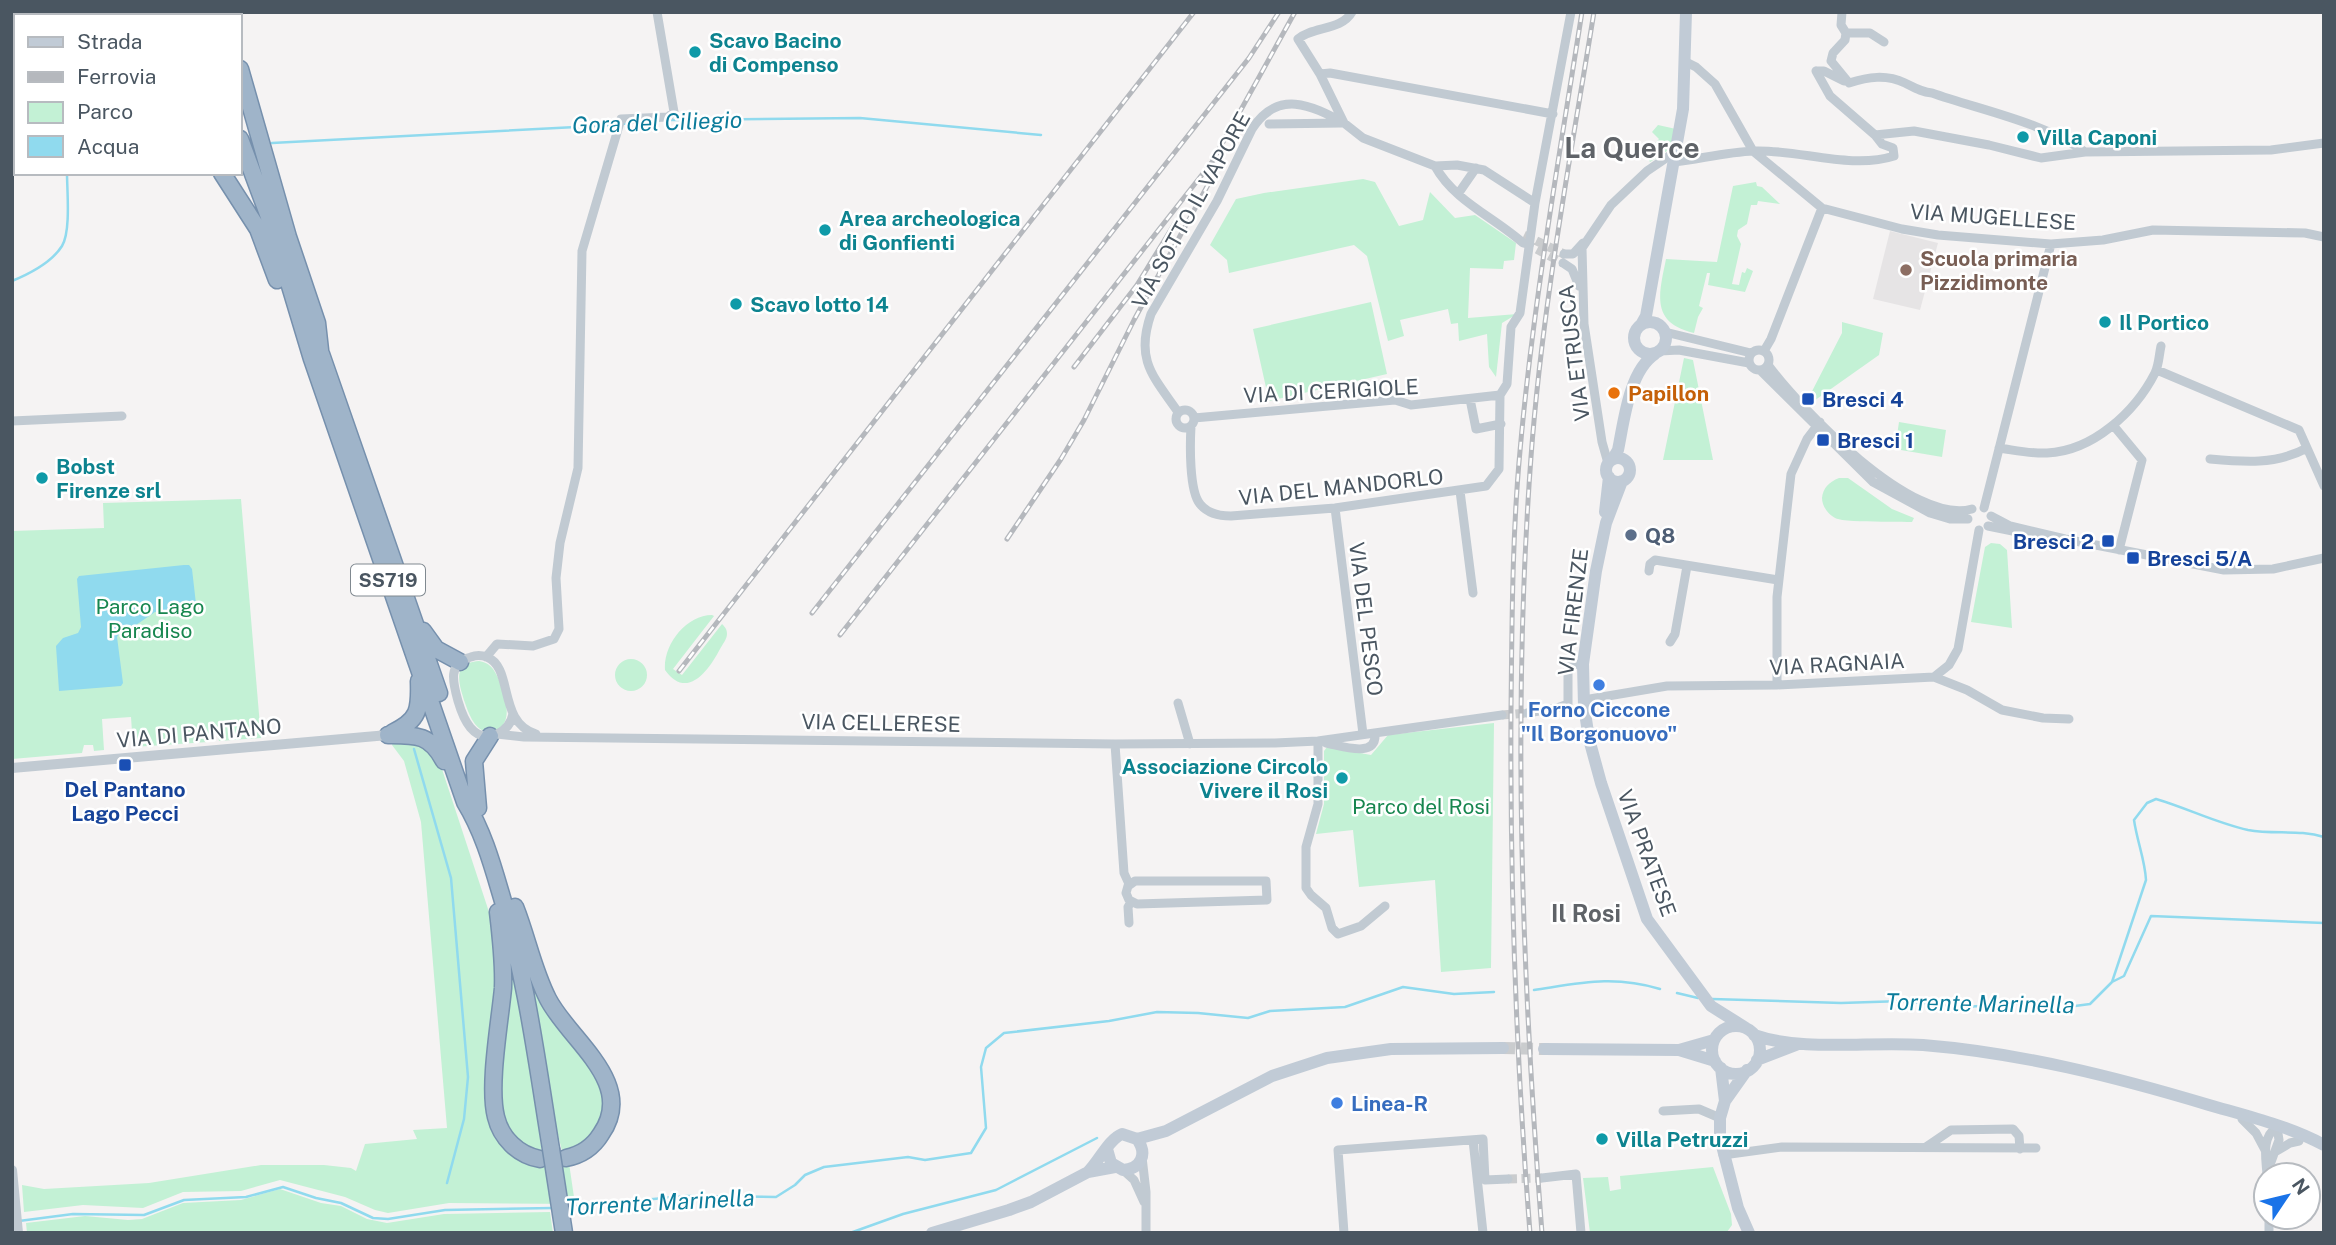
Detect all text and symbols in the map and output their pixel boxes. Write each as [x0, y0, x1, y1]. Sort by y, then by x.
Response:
legend [14, 14, 242, 175]
place label: Scavo Bacino di Compenso [709, 28, 842, 77]
text: Strada [77, 29, 142, 54]
marker: Scavo Bacino di Compenso [687, 44, 703, 60]
text: Ferrovia [77, 64, 156, 89]
text: Parco [77, 99, 133, 124]
water label: Gora del Ciliegio [571, 106, 743, 138]
street label: VIA SOTTO IL VAPORE [1127, 107, 1255, 313]
place label: Villa Caponi [2037, 125, 2157, 150]
marker: Villa Caponi [2015, 129, 2031, 145]
district label: La Querce [1564, 131, 1700, 164]
text: Acqua [77, 134, 139, 159]
street label: VIA MUGELLESE [1909, 199, 2077, 235]
place label: Area archeologica di Gonfienti [839, 206, 1020, 255]
marker: Area archeologica di Gonfienti [817, 222, 833, 238]
place label: Scuola primaria Pizzidimonte [1920, 246, 2078, 295]
marker: Scuola primaria Pizzidimonte [1898, 262, 1914, 278]
street label: VIA ETRUSCA [1553, 283, 1595, 423]
place label: Scavo lotto 14 [750, 292, 889, 317]
marker: Scavo lotto 14 [728, 296, 744, 312]
place label: Il Portico [2119, 310, 2209, 335]
marker: Il Portico [2097, 314, 2113, 330]
street label: VIA DI CERIGIOLE [1243, 374, 1419, 408]
place label: Papillon [1628, 381, 1709, 406]
marker: Papillon [1606, 385, 1622, 401]
place label: Bresci 4 [1822, 387, 1904, 412]
marker: Bresci 4 [1800, 391, 1816, 407]
place label: Bresci 1 [1837, 428, 1914, 453]
marker: Bresci 1 [1815, 432, 1831, 448]
place label: Bobst Firenze srl [56, 454, 161, 503]
street label: VIA DEL MANDORLO [1237, 464, 1445, 510]
marker: Bobst Firenze srl [34, 470, 50, 486]
place label: Q8 [1645, 523, 1675, 548]
marker: Q8 [1623, 527, 1639, 543]
place label: Bresci 2 [2013, 529, 2094, 554]
marker: Bresci 2 [2100, 533, 2116, 549]
street label: VIA DEL PESCO [1344, 540, 1388, 698]
place label: Bresci 5/A [2147, 546, 2252, 571]
street label: VIA FIRENZE [1553, 547, 1593, 677]
marker: Bresci 5/A [2125, 550, 2141, 566]
road number: SS719 [351, 565, 425, 596]
park label: Parco Lago Paradiso [95, 594, 205, 643]
street label: VIA RAGNAIA [1769, 648, 1905, 680]
marker: Forno Ciccone "Il Borgonuovo" [1591, 677, 1607, 693]
place label: Forno Ciccone "Il Borgonuovo" [1521, 697, 1677, 746]
street label: VIA CELLERESE [801, 709, 961, 737]
street label: VIA DI PANTANO [116, 713, 282, 753]
place label: Associazione Circolo Vivere il Rosi [1121, 754, 1328, 803]
marker: Del Pantano Lago Pecci [117, 757, 133, 773]
marker: Associazione Circolo Vivere il Rosi [1334, 770, 1350, 786]
place label: Del Pantano Lago Pecci [64, 777, 186, 826]
street label: VIA PRATESE [1612, 786, 1682, 920]
park label: Parco del Rosi [1352, 794, 1490, 819]
district label: Il Rosi [1551, 899, 1621, 927]
water label: Torrente Marinella [1885, 988, 2075, 1018]
place label: Linea-R [1351, 1091, 1428, 1116]
marker: Linea-R [1329, 1095, 1345, 1111]
place label: Villa Petruzzi [1616, 1127, 1748, 1152]
marker: Villa Petruzzi [1594, 1131, 1610, 1147]
north arrow [2252, 1161, 2322, 1231]
text: N [2288, 1174, 2314, 1199]
water label: Torrente Marinella [565, 1184, 755, 1220]

